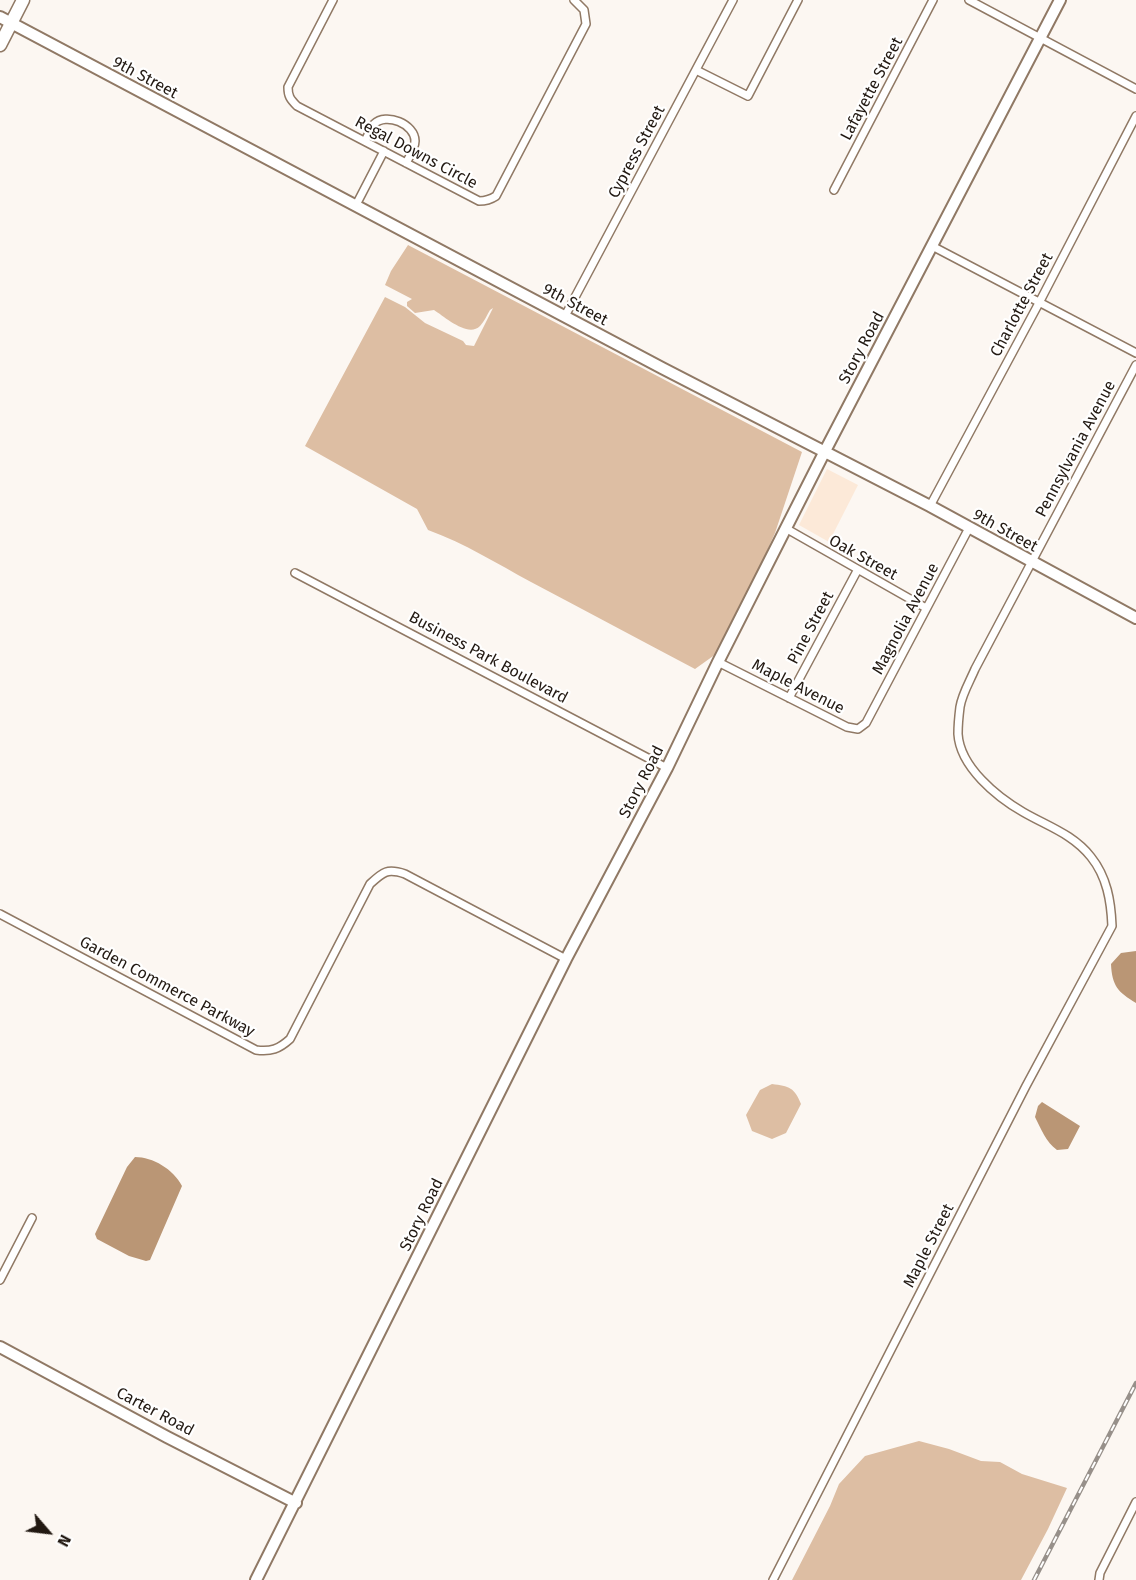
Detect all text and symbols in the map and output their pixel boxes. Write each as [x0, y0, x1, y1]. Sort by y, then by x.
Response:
street label: Lafayette Street [837, 34, 907, 144]
street label: 9th Street [109, 53, 181, 103]
street label: Cypress Street [604, 102, 670, 202]
street label: Regal Downs Circle [351, 113, 481, 193]
street label: Charlotte Street [987, 250, 1057, 360]
street label: 9th Street [539, 280, 611, 330]
street label: Story Road [835, 309, 889, 387]
street label: Pennsylvania Avenue [1032, 377, 1120, 521]
street label: 9th Street [969, 505, 1041, 557]
street label: Oak Street [825, 531, 901, 585]
street label: Magnolia Avenue [869, 560, 943, 678]
street label: Pine Street [784, 588, 838, 668]
street label: Business Park Boulevard [405, 608, 571, 708]
street label: Maple Avenue [748, 655, 848, 719]
street label: Story Road [616, 743, 668, 821]
street label: Garden Commerce Parkway [76, 933, 258, 1041]
street label: Story Road [396, 1175, 448, 1255]
street label: Maple Street [900, 1201, 958, 1291]
street label: Carter Road [113, 1384, 197, 1440]
north arrow [18, 1502, 78, 1562]
text: N [53, 1532, 75, 1550]

